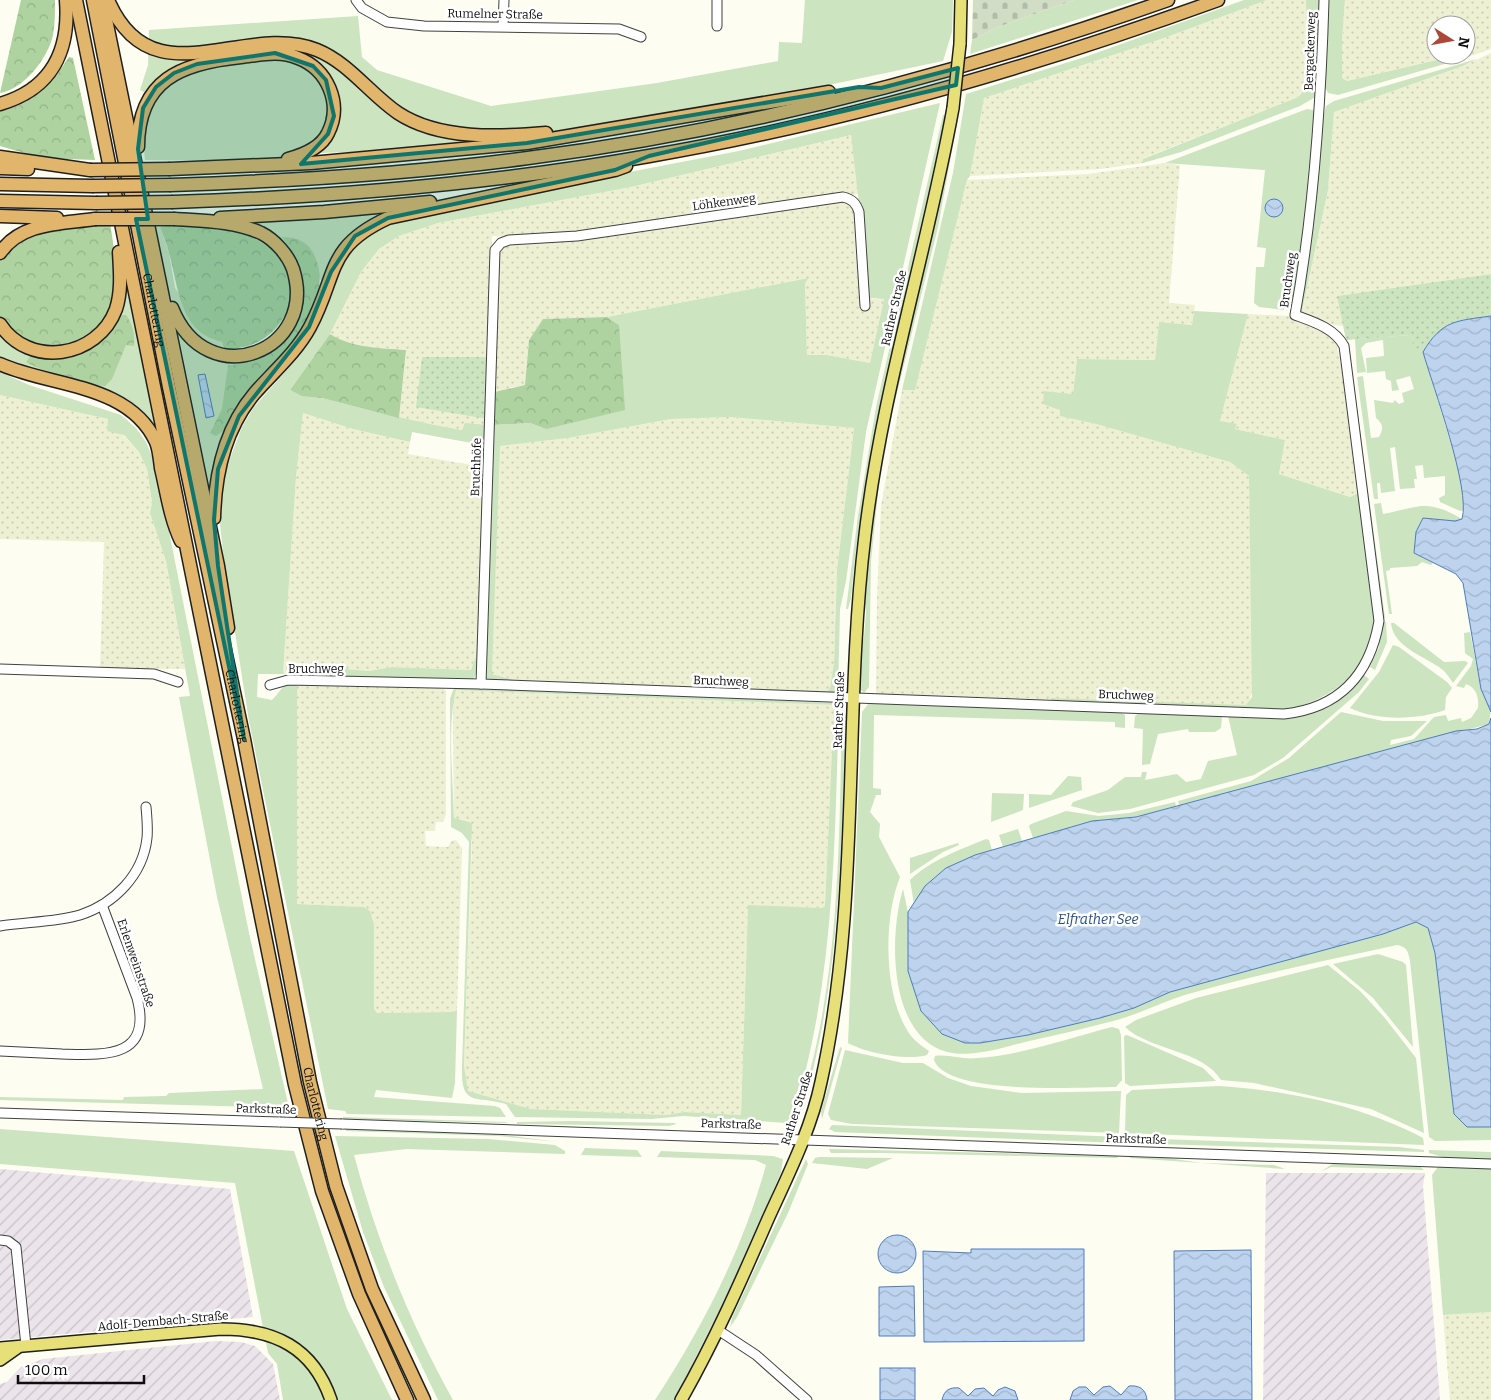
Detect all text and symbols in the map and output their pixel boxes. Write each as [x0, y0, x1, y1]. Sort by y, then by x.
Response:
street label: Rumelner Straße [447, 6, 543, 22]
street label: Bergackerweg [1302, 11, 1318, 91]
north arrow [1426, 15, 1476, 65]
text: N [1454, 35, 1473, 49]
street label: Löhkenweg [691, 191, 757, 213]
street label: Bruchweg [1277, 251, 1299, 309]
street label: Rather Straße [878, 269, 910, 347]
street label: Charlottering [140, 272, 168, 349]
street label: Bruchhöfe [468, 437, 484, 497]
street label: Bruchweg [288, 662, 344, 676]
street label: Charlottering [222, 668, 252, 745]
street label: Rather Straße [831, 671, 847, 749]
street label: Bruchweg [693, 673, 749, 689]
street label: Bruchweg [1098, 687, 1154, 703]
water label: Elfrather See [1057, 911, 1139, 928]
street label: Erlenweinstraße [114, 917, 158, 1009]
street label: Charlottering [300, 1066, 331, 1142]
street label: Rather Straße [778, 1069, 816, 1147]
street label: Parkstraße [235, 1101, 297, 1117]
street label: Parkstraße [700, 1116, 762, 1132]
street label: Parkstraße [1105, 1131, 1167, 1147]
street label: Adolf-Dembach-Straße [97, 1308, 229, 1334]
scale bar [18, 1352, 144, 1384]
text: 100 m [25, 1361, 68, 1379]

